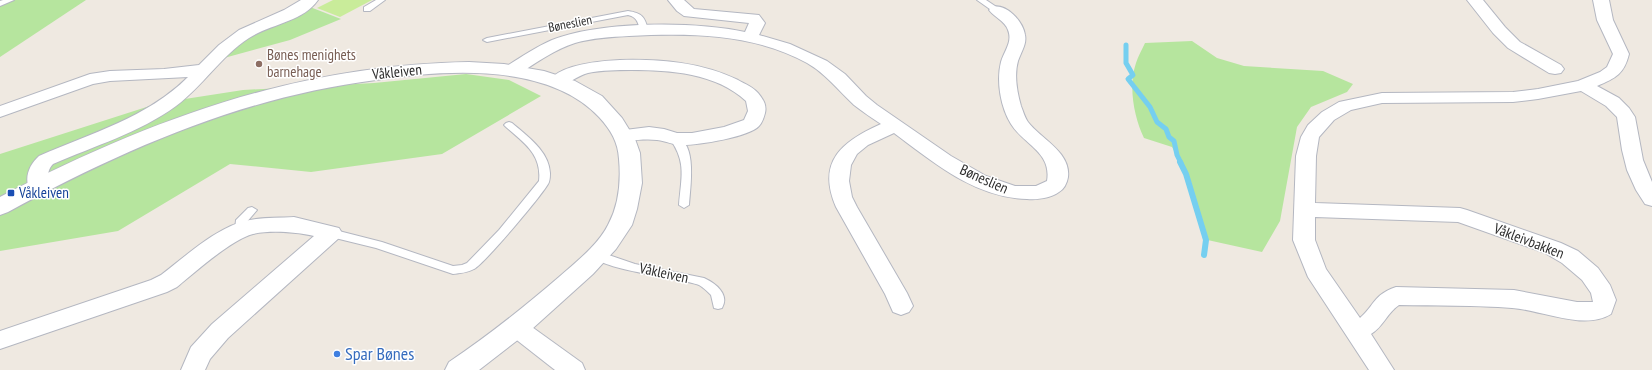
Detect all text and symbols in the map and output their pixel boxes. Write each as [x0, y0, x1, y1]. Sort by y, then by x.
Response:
street label: Bøneslien [547, 11, 594, 36]
place label: Bønes menighets barnehage [267, 45, 356, 81]
marker: Bønes menighets barnehage [254, 59, 264, 69]
street label: Våkleiven [370, 59, 423, 84]
street label: Bøneslien [957, 159, 1011, 198]
place label: Våkleiven [18, 183, 69, 202]
marker: Våkleiven [6, 188, 16, 198]
street label: Våkleivbakken [1490, 218, 1567, 263]
street label: Våkleiven [637, 258, 690, 287]
place label: Spar Bønes [345, 342, 414, 365]
marker: Spar Bønes [332, 349, 342, 359]

